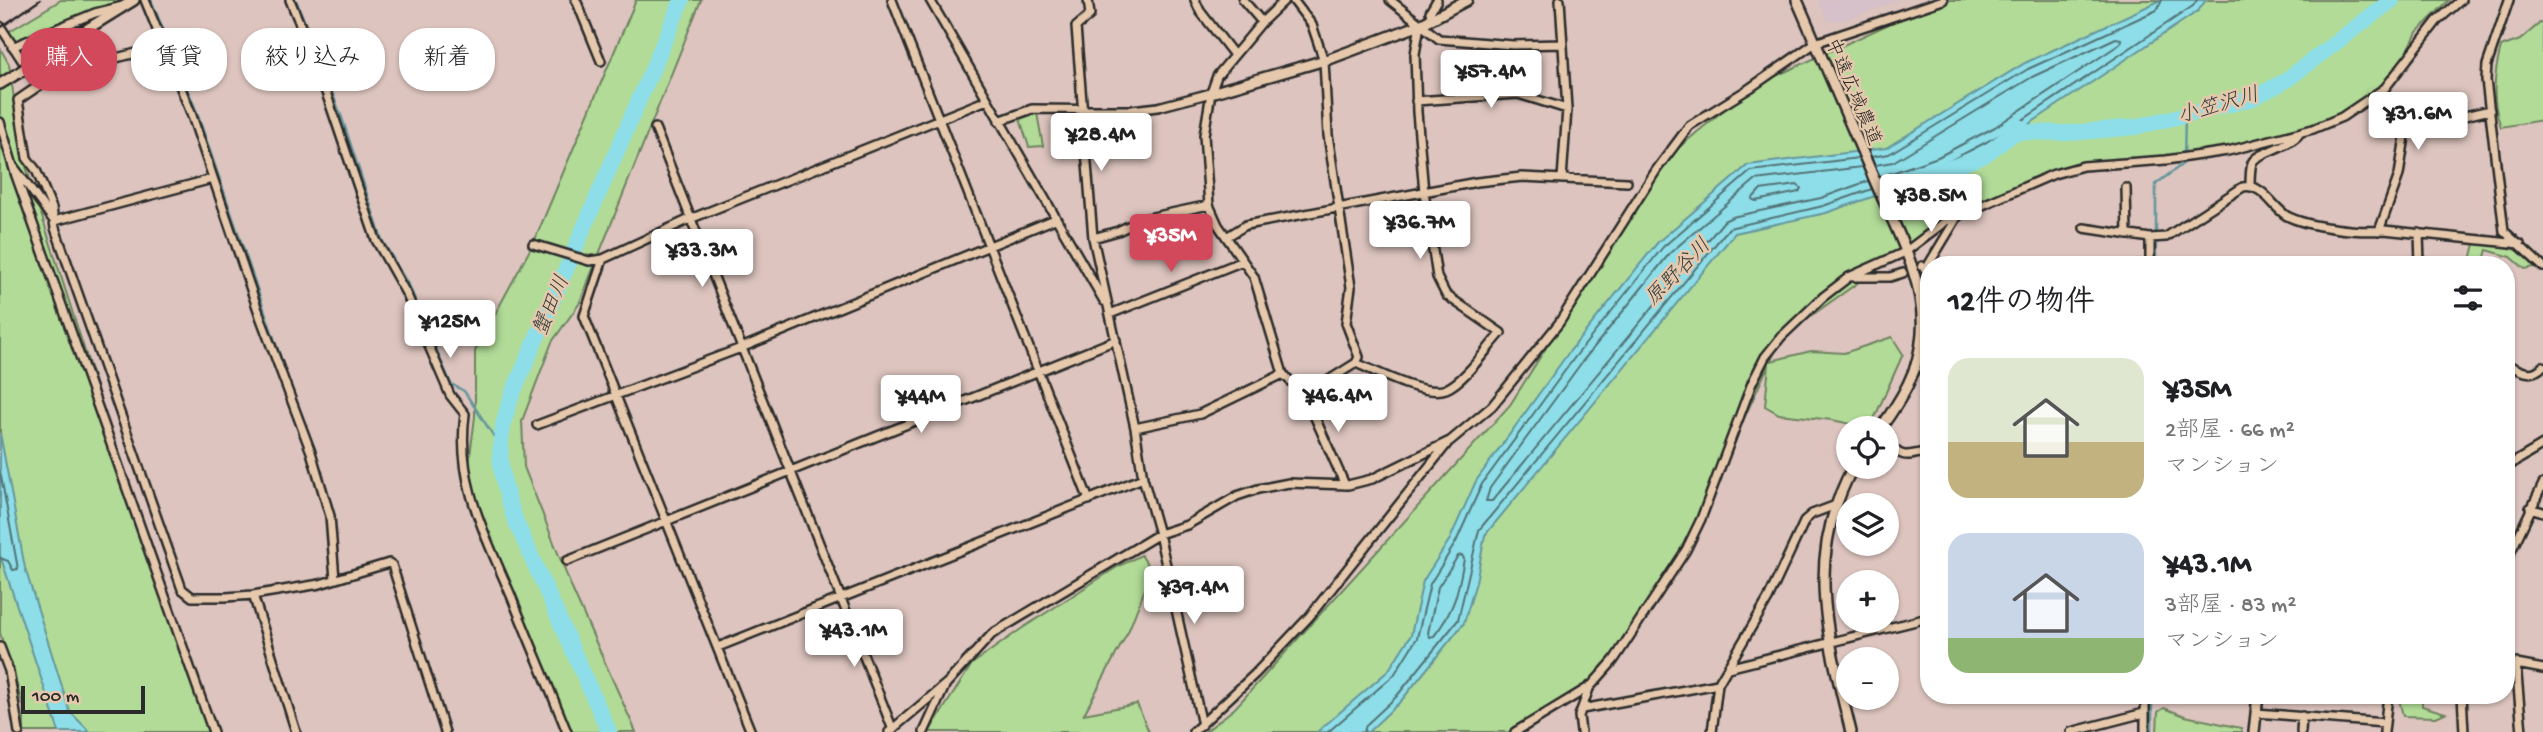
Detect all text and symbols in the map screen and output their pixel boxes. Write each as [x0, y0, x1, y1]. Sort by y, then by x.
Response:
chip: 購入 [21, 28, 117, 91]
chip: 賃貸 [131, 28, 227, 91]
chip: 絞り込み [241, 28, 385, 91]
chip: 新着 [399, 28, 495, 91]
street label: 中遠広域農道 [1819, 35, 1886, 149]
pin: ¥57.4M [1434, 50, 1548, 110]
text: ¥57.4M [1457, 59, 1525, 86]
water label: 小笠沢川 [2175, 83, 2263, 131]
pin: ¥31.6M [2361, 92, 2475, 152]
text: ¥31.6M [2385, 101, 2451, 128]
pin: ¥28.4M [1044, 114, 1158, 173]
text: ¥28.4M [1067, 122, 1135, 149]
pin: ¥38.5M [1874, 174, 1988, 234]
text: ¥38.5M [1896, 183, 1966, 210]
pin: ¥36.7M [1363, 202, 1477, 261]
text: ¥36.7M [1385, 210, 1455, 237]
pin: ¥35M [1130, 215, 1212, 274]
text: ¥35M [1146, 223, 1196, 250]
pin: ¥33.3M [645, 230, 759, 289]
water label: 原野谷川 [1641, 234, 1718, 312]
text: ¥33.3M [667, 238, 737, 265]
water label: 蟹田川 [528, 272, 577, 340]
icon: filters [2449, 279, 2487, 317]
text: 12件の物件 [1948, 287, 2095, 322]
pin: ¥125M [401, 300, 499, 360]
text: ¥125M [420, 309, 480, 336]
pin: ¥46.4M [1281, 374, 1395, 434]
text: ¥35M [2165, 374, 2231, 409]
pin: ¥44M [880, 376, 962, 435]
text: ¥46.4M [1304, 383, 1372, 410]
text: ¥44M [897, 384, 945, 411]
icon: home [2004, 386, 2088, 470]
map controls [1836, 416, 1899, 710]
button: locate [1836, 416, 1899, 479]
text: 2部屋 · 66 m² [2165, 418, 2295, 445]
text: マンション [2165, 454, 2279, 481]
button: layers [1836, 493, 1899, 556]
text: ¥43.1M [2165, 549, 2251, 584]
icon: home [2004, 561, 2088, 645]
pin: ¥39.4M [1137, 566, 1251, 626]
button: + [1836, 570, 1899, 633]
text: ¥39.4M [1160, 575, 1228, 602]
text: 3部屋 · 83 m² [2165, 593, 2296, 620]
pin: ¥43.1M [797, 610, 911, 669]
text: ¥43.1M [821, 618, 887, 645]
text: マンション [2165, 629, 2279, 656]
button: − [1836, 647, 1899, 710]
scale bar [21, 683, 145, 715]
text: 100 m [32, 686, 79, 709]

